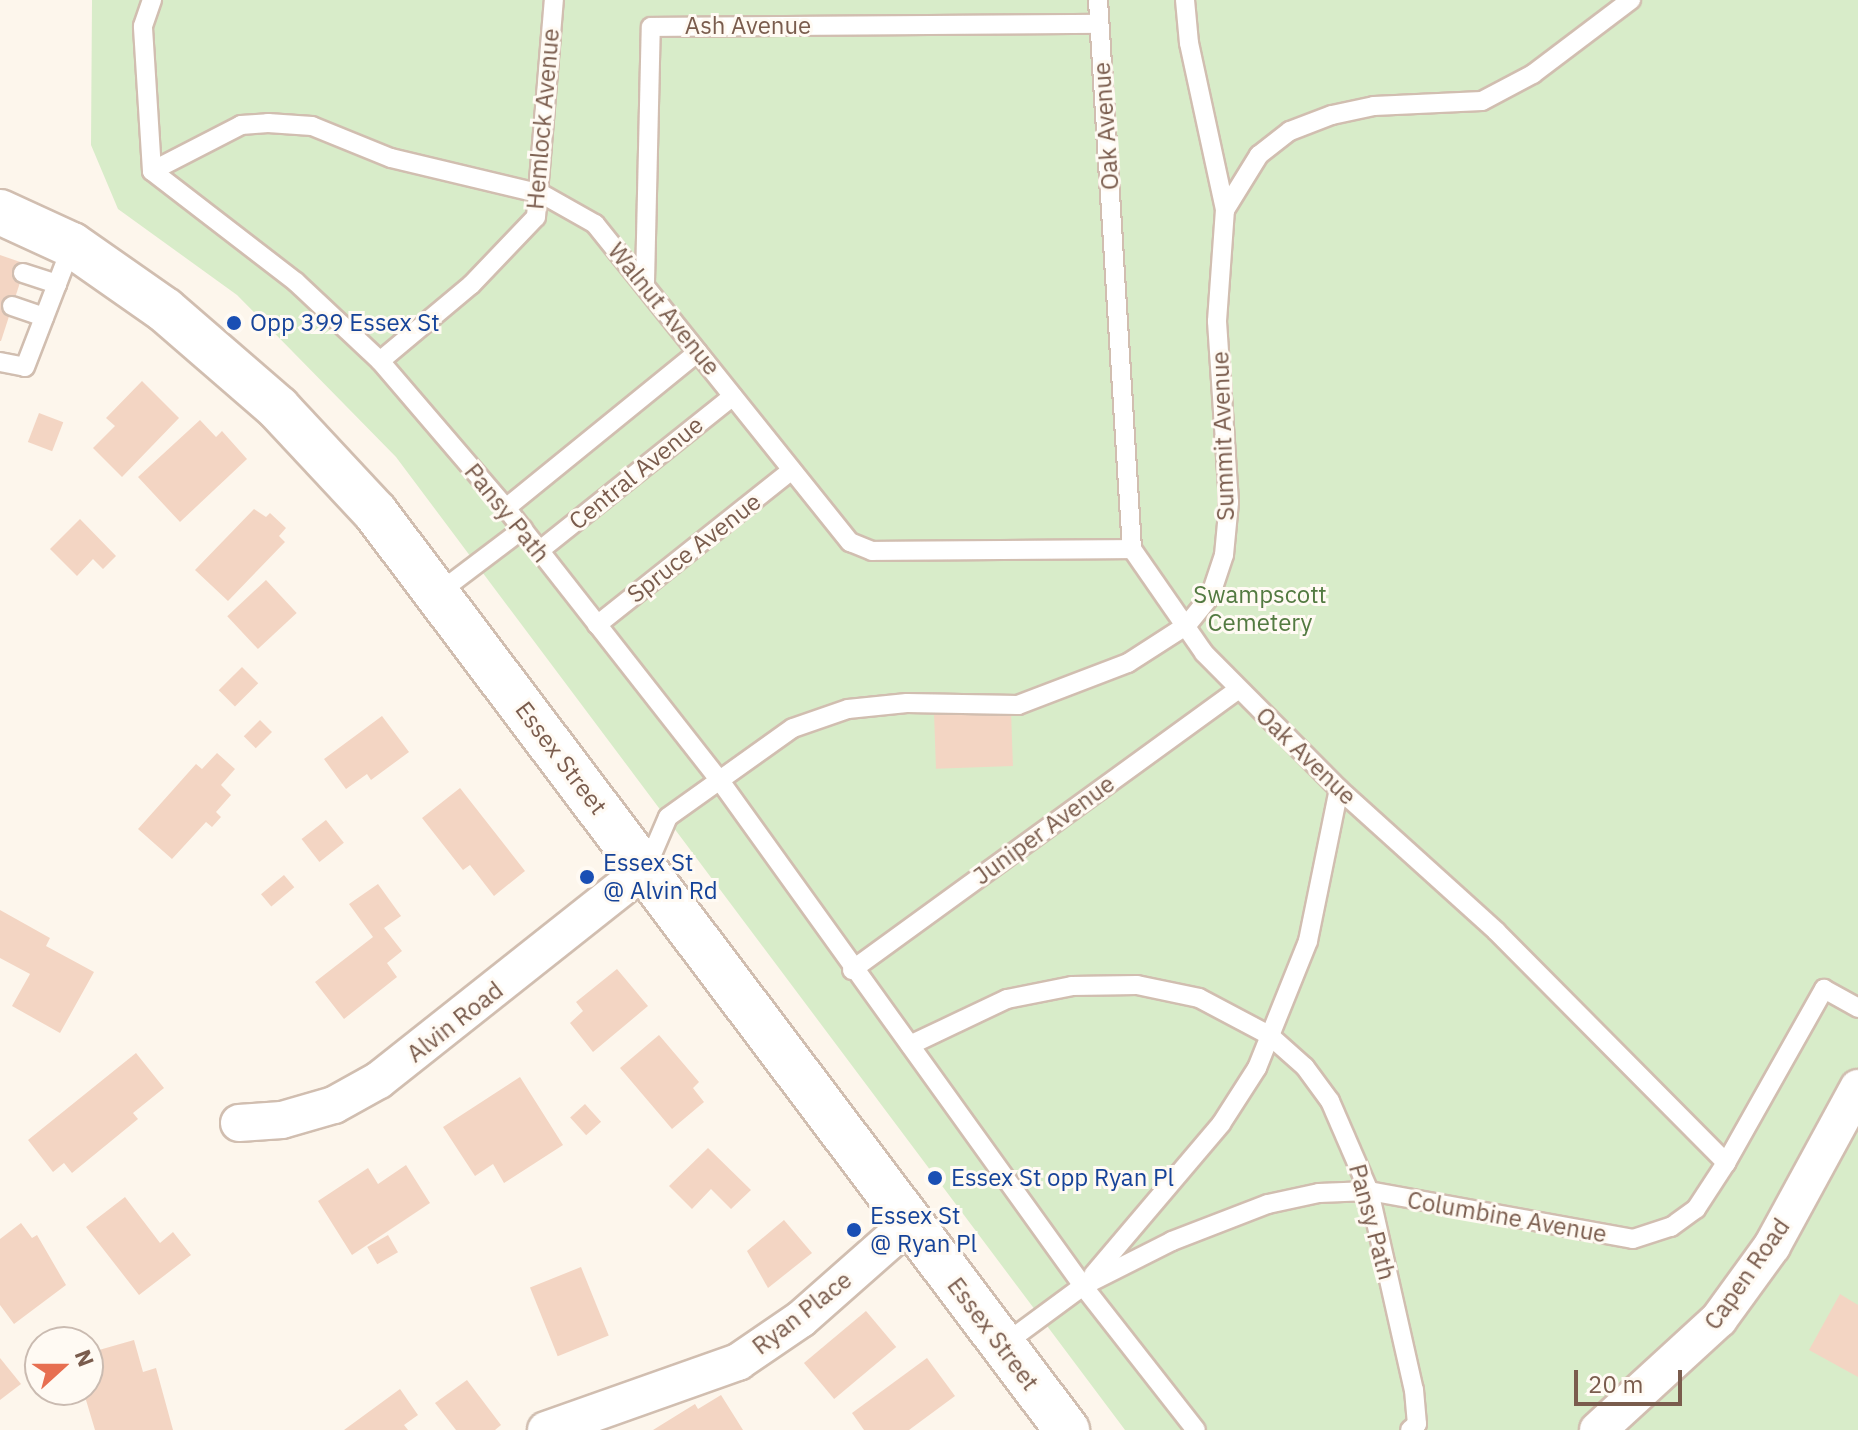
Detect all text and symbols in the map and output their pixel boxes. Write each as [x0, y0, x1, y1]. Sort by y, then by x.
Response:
street label: Ash Avenue [685, 12, 811, 40]
street label: Hemlock Avenue [521, 27, 565, 211]
street label: Oak Avenue [1087, 61, 1125, 191]
street label: Walnut Avenue [602, 237, 726, 381]
place label: Opp 399 Essex St [250, 309, 440, 337]
marker: Opp 399 Essex St [225, 314, 243, 332]
street label: Summit Avenue [1206, 351, 1240, 521]
street label: Central Avenue [563, 410, 709, 536]
street label: Pansy Path [458, 458, 556, 568]
street label: Spruce Avenue [622, 487, 766, 609]
park label: Swampscott Cemetery [1193, 581, 1327, 637]
street label: Essex Street [509, 696, 613, 820]
street label: Oak Avenue [1250, 701, 1362, 811]
street label: Juniper Avenue [968, 769, 1120, 891]
place label: Essex St @ Alvin Rd [603, 849, 718, 905]
marker: Essex St @ Alvin Rd [578, 868, 596, 886]
street label: Alvin Road [401, 976, 509, 1068]
street label: Pansy Path [1343, 1161, 1401, 1283]
place label: Essex St opp Ryan Pl [951, 1164, 1174, 1192]
marker: Essex St opp Ryan Pl [926, 1169, 944, 1187]
street label: Columbine Avenue [1405, 1185, 1609, 1249]
place label: Essex St @ Ryan Pl [870, 1202, 977, 1258]
street label: Capen Road [1698, 1213, 1796, 1335]
marker: Essex St @ Ryan Pl [845, 1221, 863, 1239]
street label: Ryan Place [747, 1265, 857, 1361]
street label: Essex Street [941, 1272, 1045, 1396]
north arrow [24, 1326, 104, 1406]
text: N [69, 1345, 101, 1371]
scale bar [1578, 1354, 1686, 1404]
text: 20 m [1588, 1368, 1643, 1400]

